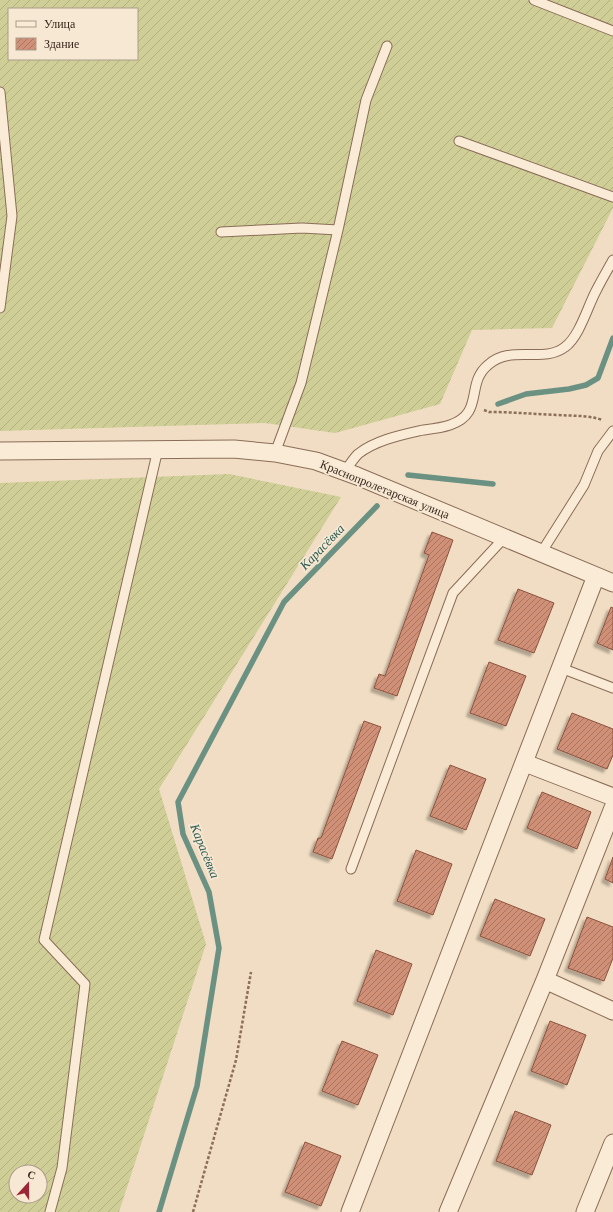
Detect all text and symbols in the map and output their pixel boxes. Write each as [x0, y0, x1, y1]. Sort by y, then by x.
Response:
legend [8, 8, 138, 60]
text: Улица [44, 16, 76, 31]
text: Здание [44, 36, 79, 51]
street label: Краснопролетарская улица [318, 456, 453, 522]
water label: Карасёвка [295, 520, 348, 574]
water label: Карасёвка [186, 820, 224, 881]
north arrow [8, 1164, 48, 1204]
text: С [25, 1167, 38, 1183]

